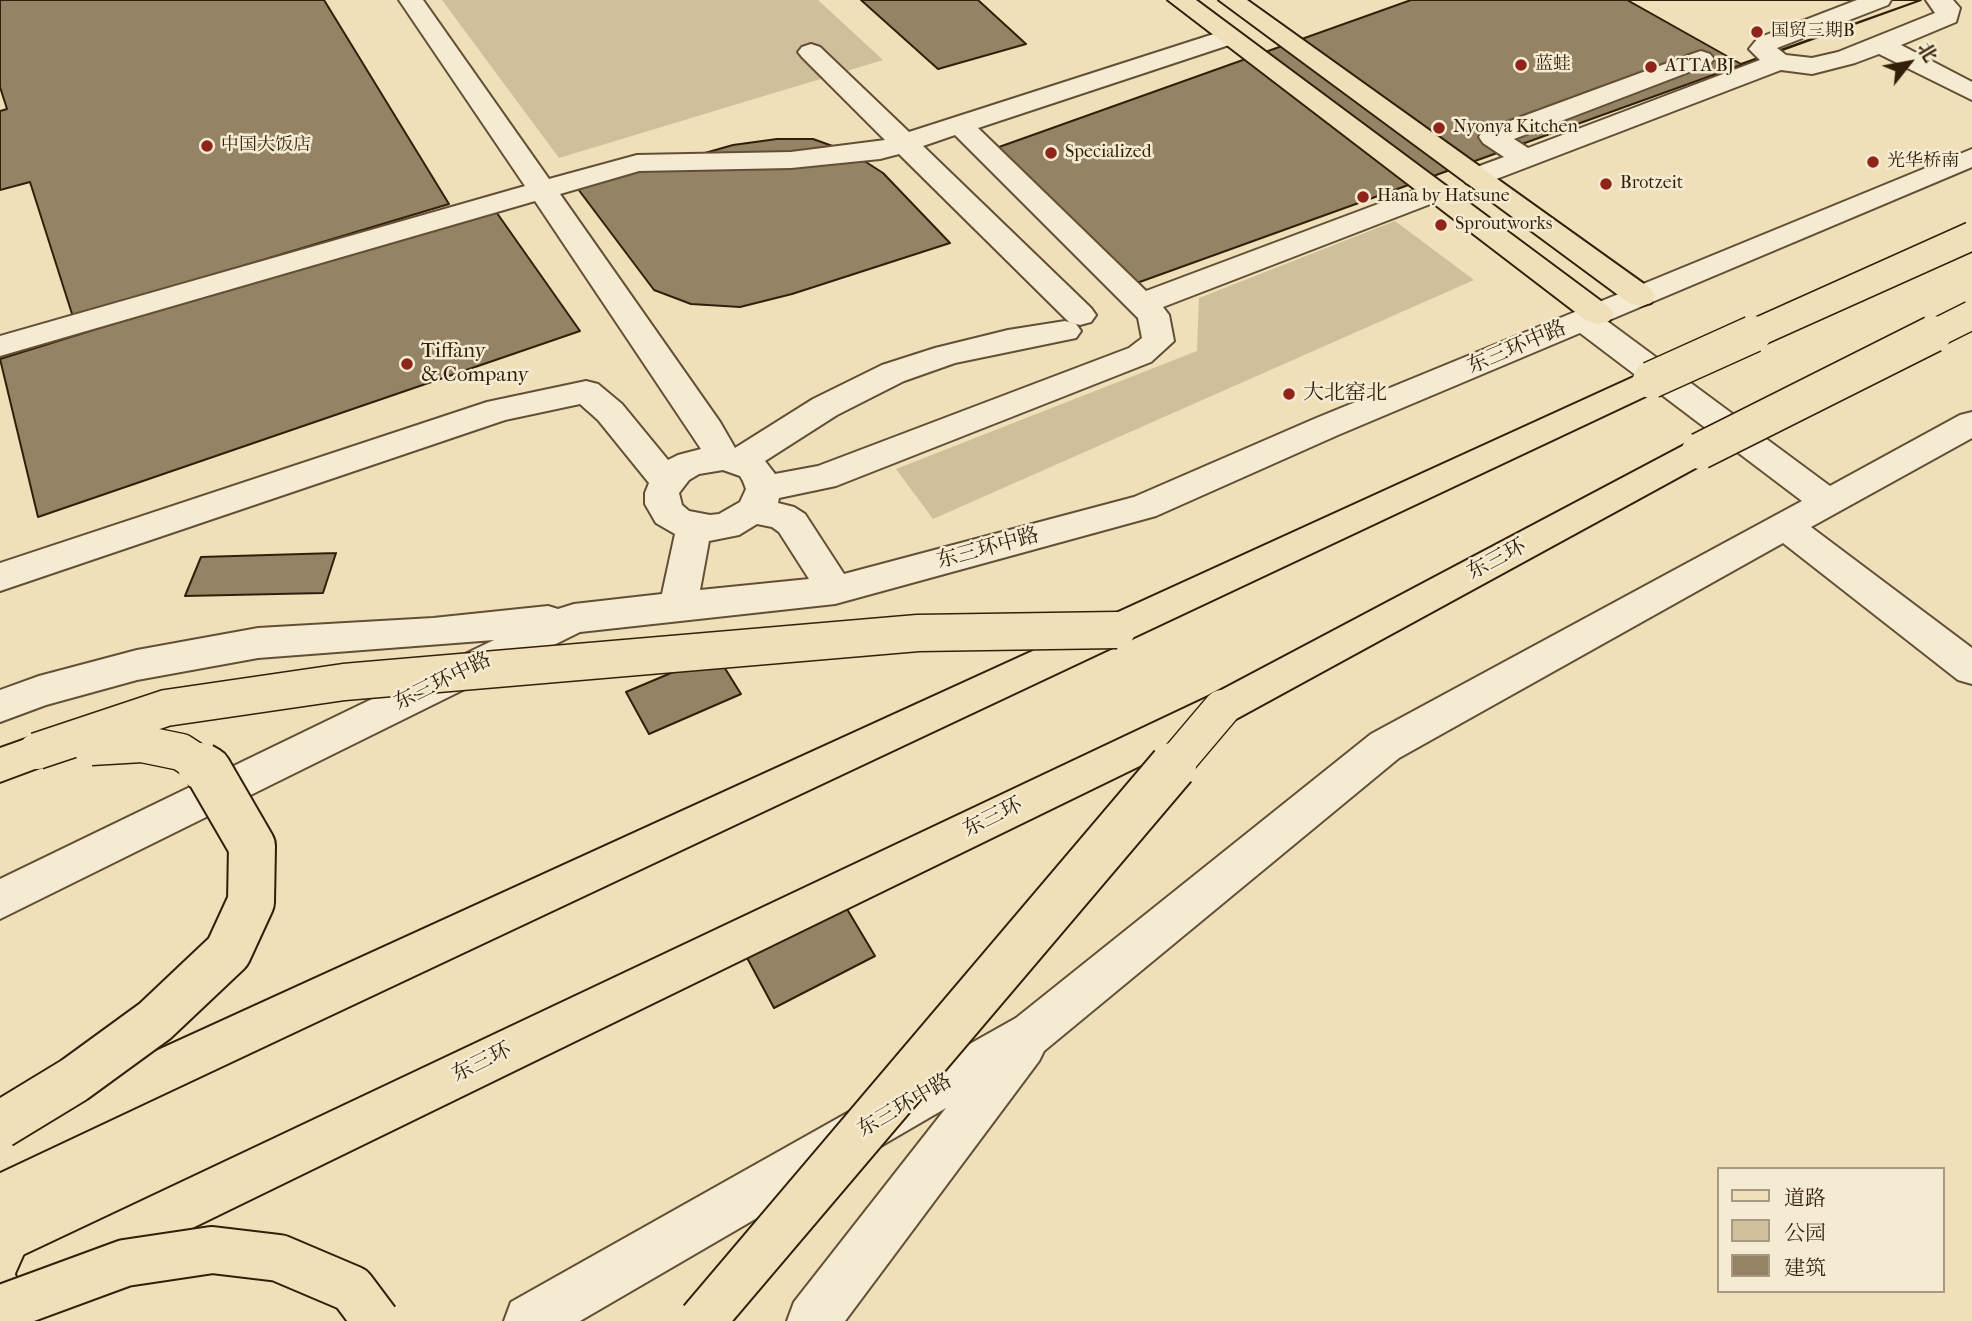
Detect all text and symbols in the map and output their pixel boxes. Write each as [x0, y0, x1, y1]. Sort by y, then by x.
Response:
place label: 国贸三期B [1771, 21, 1855, 43]
marker: 国贸三期B [1749, 24, 1765, 40]
north arrow [1874, 28, 1944, 98]
text: 北 [1913, 38, 1941, 66]
place label: 蓝蛙 [1535, 54, 1571, 76]
place label: ATTA BJ [1665, 56, 1734, 78]
marker: 蓝蛙 [1513, 57, 1529, 73]
marker: ATTA BJ [1643, 59, 1659, 75]
place label: Nyonya Kitchen [1453, 117, 1578, 139]
marker: Nyonya Kitchen [1431, 120, 1447, 136]
place label: 中国大饭店 [221, 135, 311, 157]
marker: 中国大饭店 [199, 138, 215, 154]
place label: Specialized [1065, 142, 1152, 164]
marker: Specialized [1043, 145, 1059, 161]
place label: 光华桥南 [1887, 151, 1959, 173]
marker: 光华桥南 [1865, 154, 1881, 170]
place label: Brotzeit [1620, 173, 1683, 195]
marker: Brotzeit [1598, 176, 1614, 192]
place label: Hana by Hatsune [1377, 186, 1510, 208]
marker: Hana by Hatsune [1355, 189, 1371, 205]
place label: Sproutworks [1455, 214, 1552, 236]
marker: Sproutworks [1433, 217, 1449, 233]
street label: 东三环中路 [1464, 316, 1570, 380]
place label: Tiffany & Company [421, 339, 529, 389]
marker: Tiffany & Company [399, 356, 415, 372]
place label: 大北窑北 [1303, 381, 1387, 407]
marker: 大北窑北 [1281, 386, 1297, 402]
street label: 东三环中路 [934, 523, 1042, 575]
street label: 东三环 [1463, 534, 1531, 586]
street label: 东三环中路 [390, 648, 496, 716]
street label: 东三环 [959, 793, 1027, 843]
street label: 东三环 [448, 1038, 516, 1088]
street label: 东三环中路 [853, 1069, 957, 1143]
legend [1716, 1167, 1944, 1293]
text: 道路 [1784, 1186, 1826, 1210]
text: 公园 [1784, 1221, 1826, 1245]
text: 建筑 [1784, 1256, 1826, 1280]

